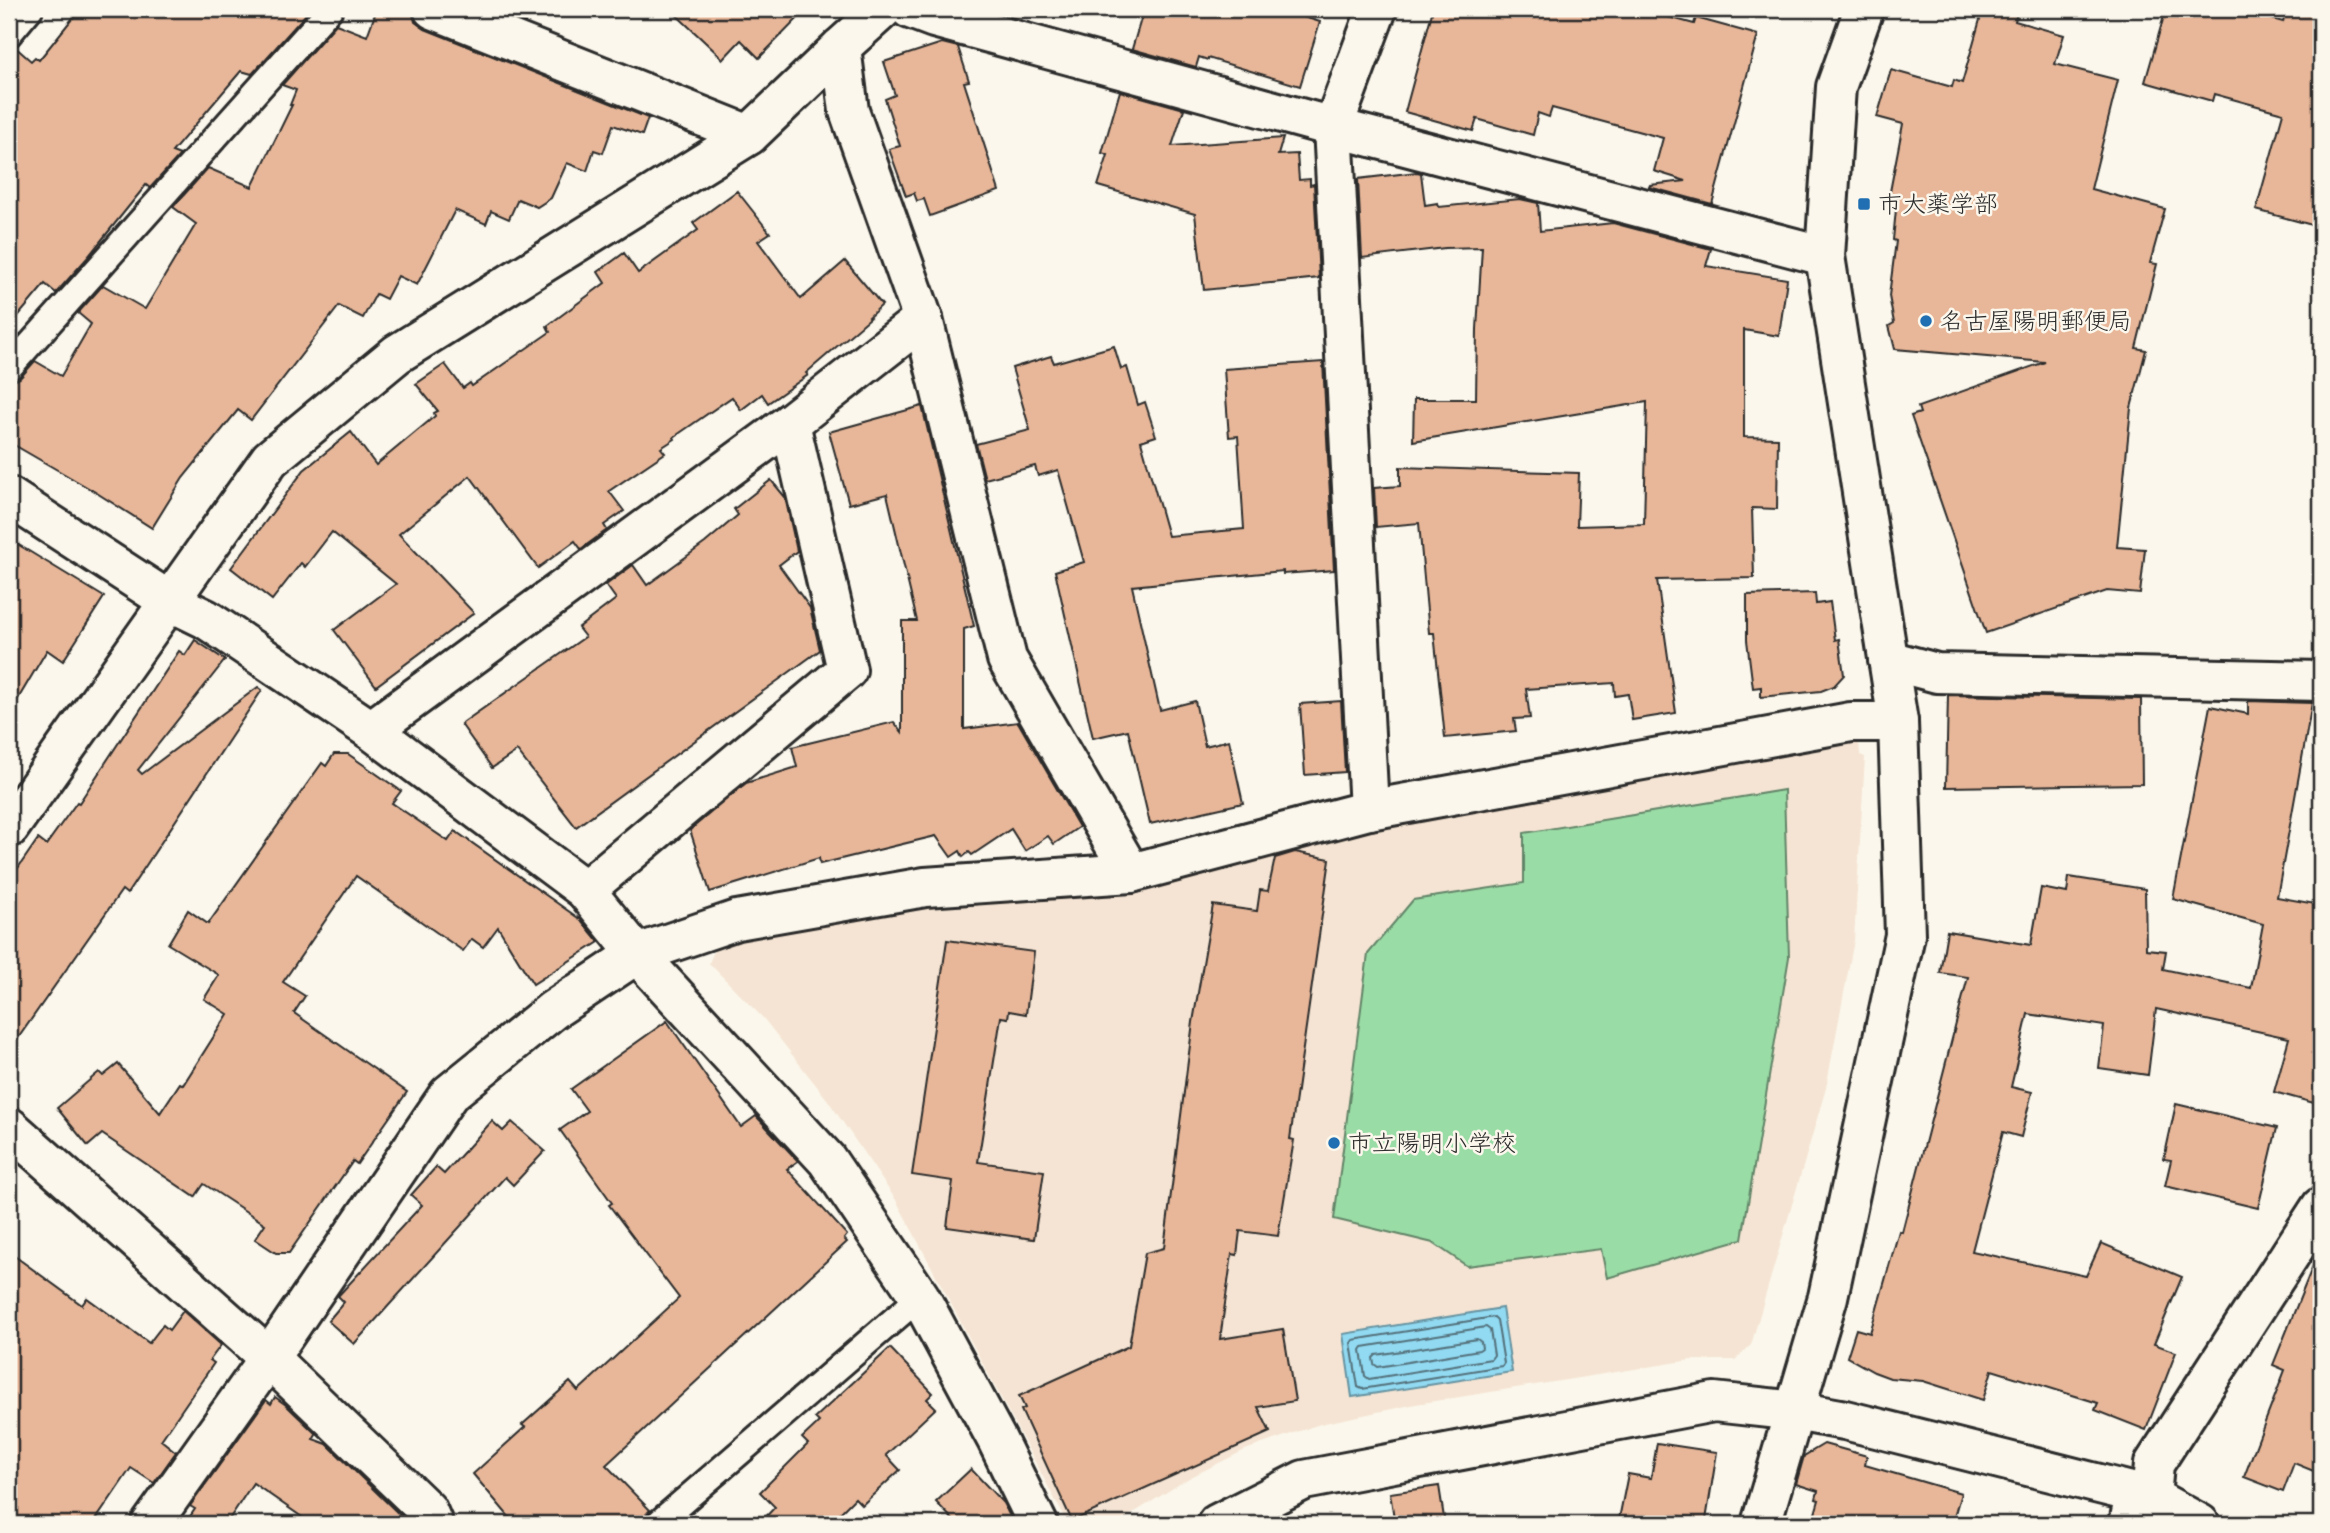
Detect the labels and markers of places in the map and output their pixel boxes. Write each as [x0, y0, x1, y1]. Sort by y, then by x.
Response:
place label: 市大薬学部 [1878, 188, 1998, 220]
marker: 市大薬学部 [1856, 196, 1872, 212]
place label: 名古屋陽明郵便局 [1940, 305, 2132, 337]
marker: 名古屋陽明郵便局 [1918, 313, 1934, 329]
place label: 市立陽明小学校 [1348, 1127, 1516, 1159]
marker: 市立陽明小学校 [1326, 1135, 1342, 1151]

